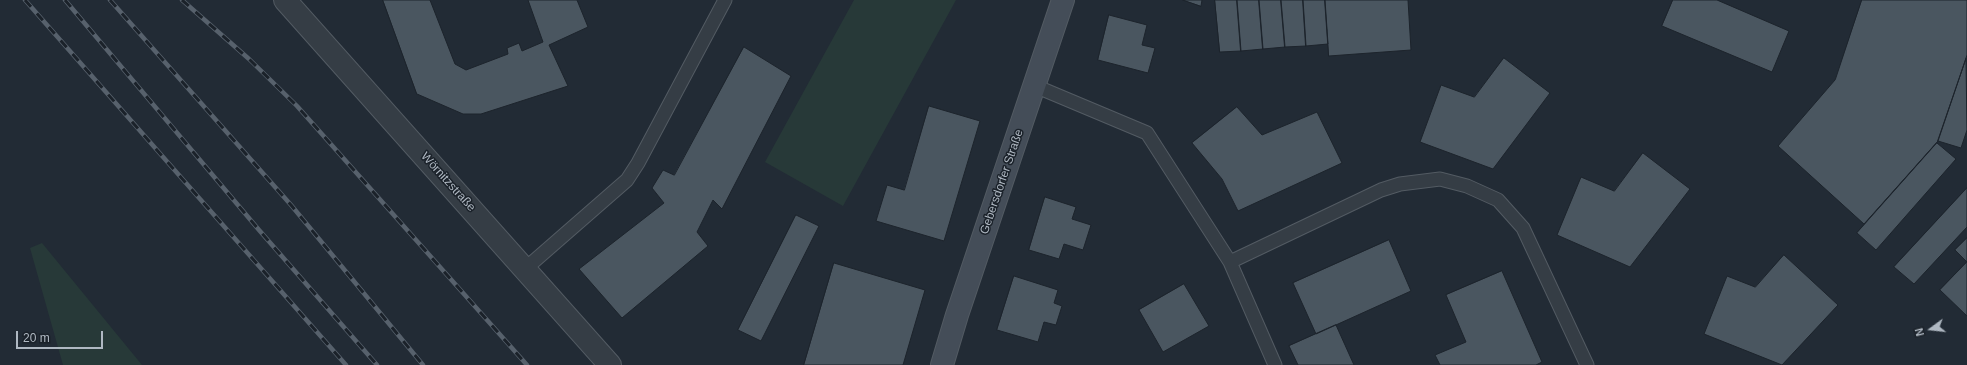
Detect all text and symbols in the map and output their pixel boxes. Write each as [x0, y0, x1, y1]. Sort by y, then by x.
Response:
street label: Gebersdorfer Straße [977, 128, 1027, 236]
street label: Wörnitzstraße [418, 149, 478, 215]
north arrow [1911, 309, 1951, 349]
scale bar [18, 323, 105, 349]
text: N [1913, 327, 1926, 338]
text: 20 m [23, 331, 50, 345]

